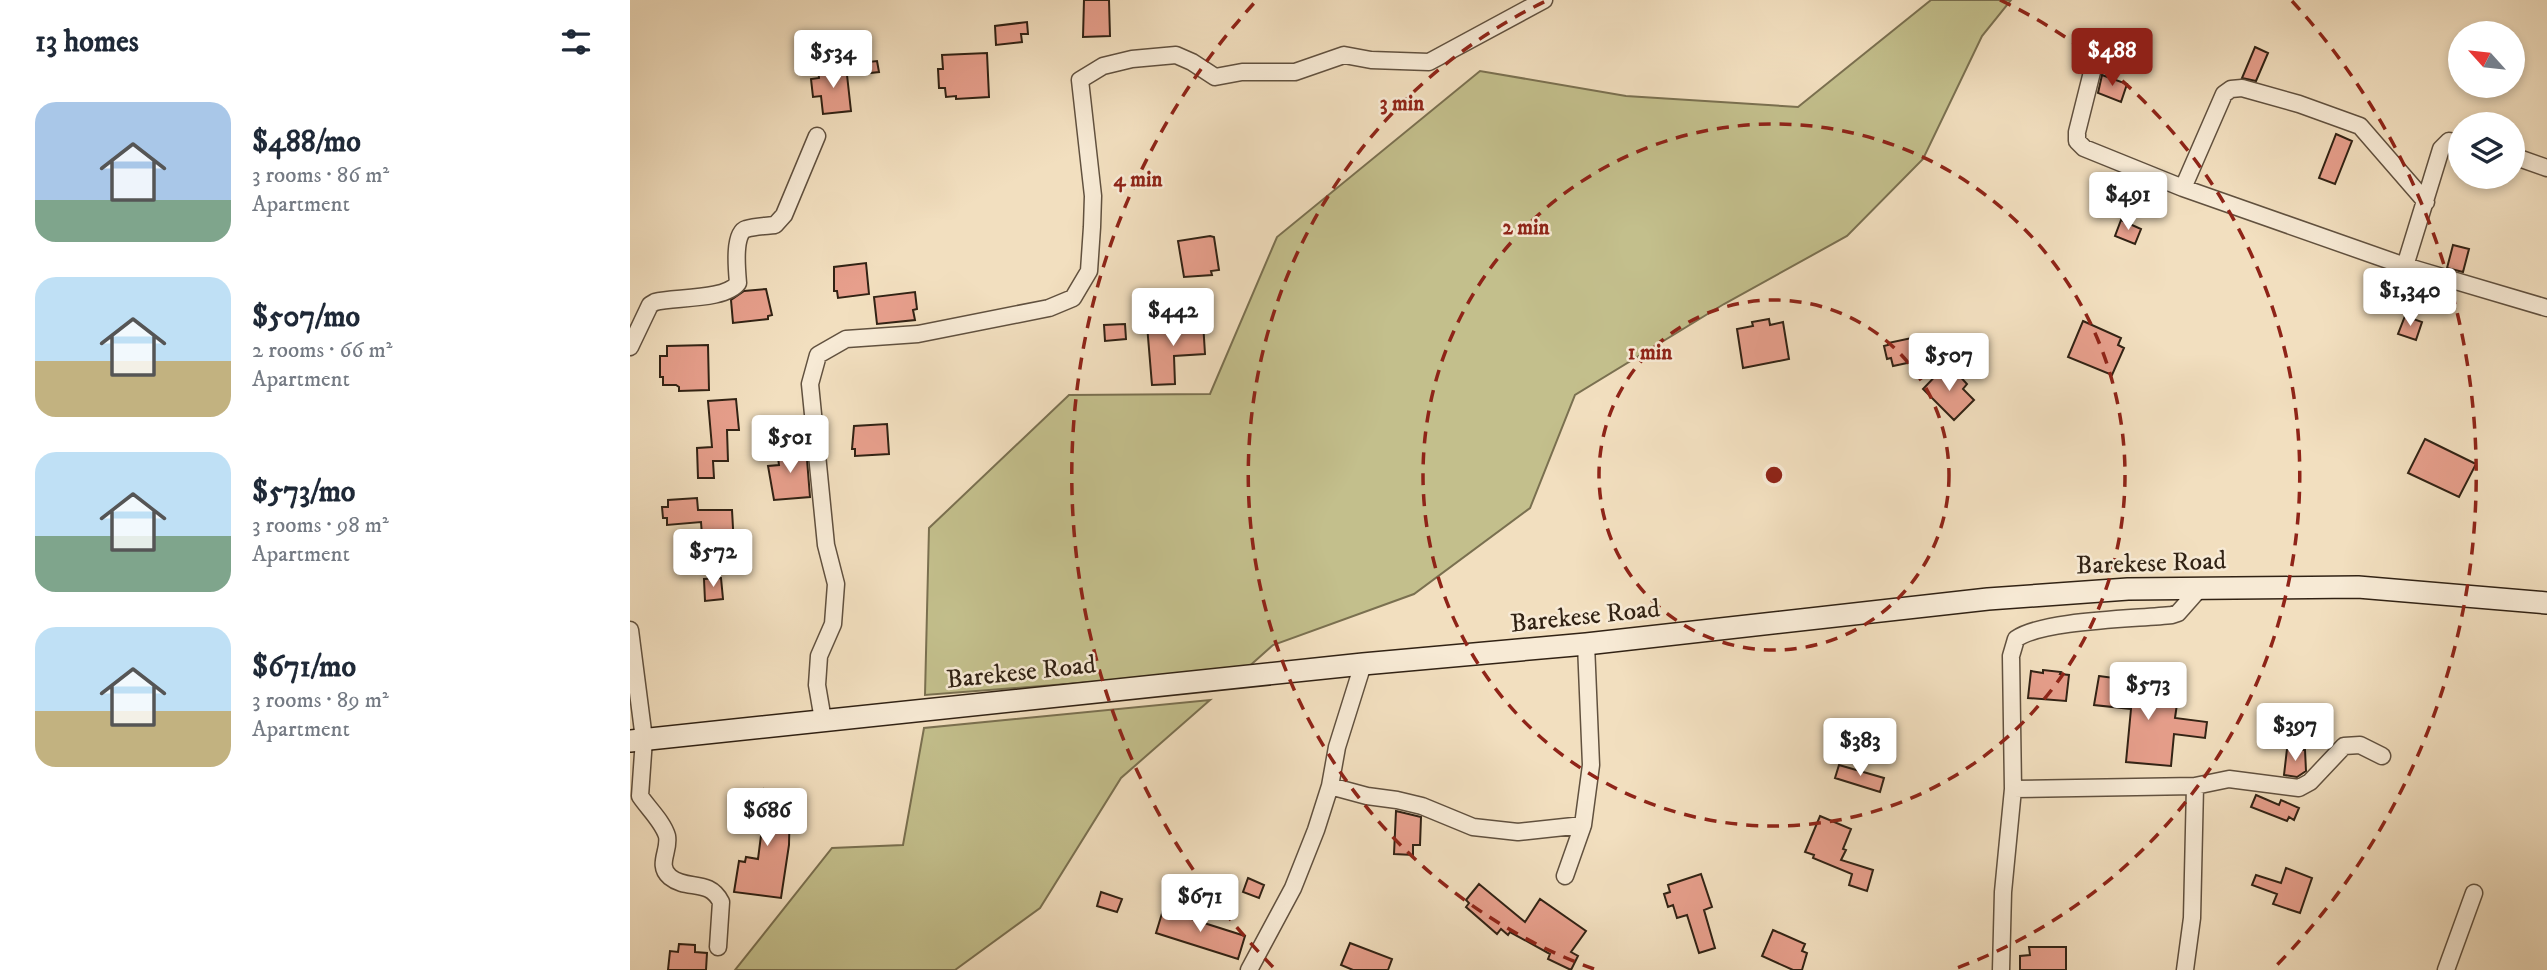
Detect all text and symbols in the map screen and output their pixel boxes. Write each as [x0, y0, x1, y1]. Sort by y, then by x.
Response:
north arrow [2448, 21, 2525, 98]
map controls [2448, 21, 2525, 189]
icon: filters [557, 23, 595, 61]
text: 13 homes [35, 24, 139, 61]
pin: $488 [2071, 28, 2153, 88]
pin: $534 [792, 31, 874, 90]
text: $488 [2088, 36, 2136, 65]
text: $534 [810, 38, 856, 67]
text: 3 min [1380, 91, 1425, 117]
button: layers [2448, 112, 2525, 189]
text: $488/mo [252, 124, 361, 161]
icon: home [91, 130, 175, 214]
text: 3 rooms · 86 m² [252, 161, 389, 190]
text: 4 min [1114, 167, 1163, 193]
pin: $491 [2087, 173, 2169, 232]
text: $491 [2105, 180, 2151, 209]
text: Apartment [252, 190, 350, 219]
text: 2 min [1503, 215, 1551, 241]
pin: $1,340 [2353, 268, 2467, 328]
text: $1,340 [2379, 276, 2441, 305]
pin: $442 [1132, 288, 1214, 348]
text: $442 [1148, 296, 1198, 325]
text: $507/mo [252, 299, 360, 336]
icon: home [91, 305, 175, 389]
pin: $507 [1908, 334, 1990, 393]
text: 2 rooms · 66 m² [252, 336, 392, 365]
text: 1 min [1628, 340, 1673, 366]
text: $507 [1925, 341, 1973, 370]
text: Apartment [252, 365, 350, 394]
pin: $501 [749, 416, 831, 475]
text: $501 [768, 423, 812, 452]
centre of rings [1762, 463, 1786, 487]
text: $573/mo [252, 474, 355, 511]
icon: home [91, 480, 175, 564]
text: 3 rooms · 98 m² [252, 511, 389, 540]
pin: $572 [672, 530, 754, 589]
text: $572 [689, 537, 737, 566]
text: Apartment [252, 540, 350, 569]
street label: Barekese Road [2075, 544, 2227, 583]
street label: Barekese Road [1509, 592, 1662, 641]
street label: Barekese Road [945, 648, 1098, 697]
text: $671/mo [252, 649, 356, 686]
icon: home [91, 655, 175, 739]
pin: $573 [2107, 662, 2189, 722]
text: $573 [2126, 670, 2170, 699]
text: 3 rooms · 89 m² [252, 686, 389, 715]
pin: $397 [2254, 704, 2336, 763]
text: $397 [2273, 711, 2317, 740]
text: Apartment [252, 715, 350, 744]
pin: $383 [1819, 718, 1901, 778]
text: $383 [1839, 726, 1881, 755]
pin: $686 [726, 788, 808, 848]
text: $686 [743, 796, 791, 825]
pin: $671 [1159, 874, 1241, 934]
text: $671 [1177, 882, 1223, 911]

